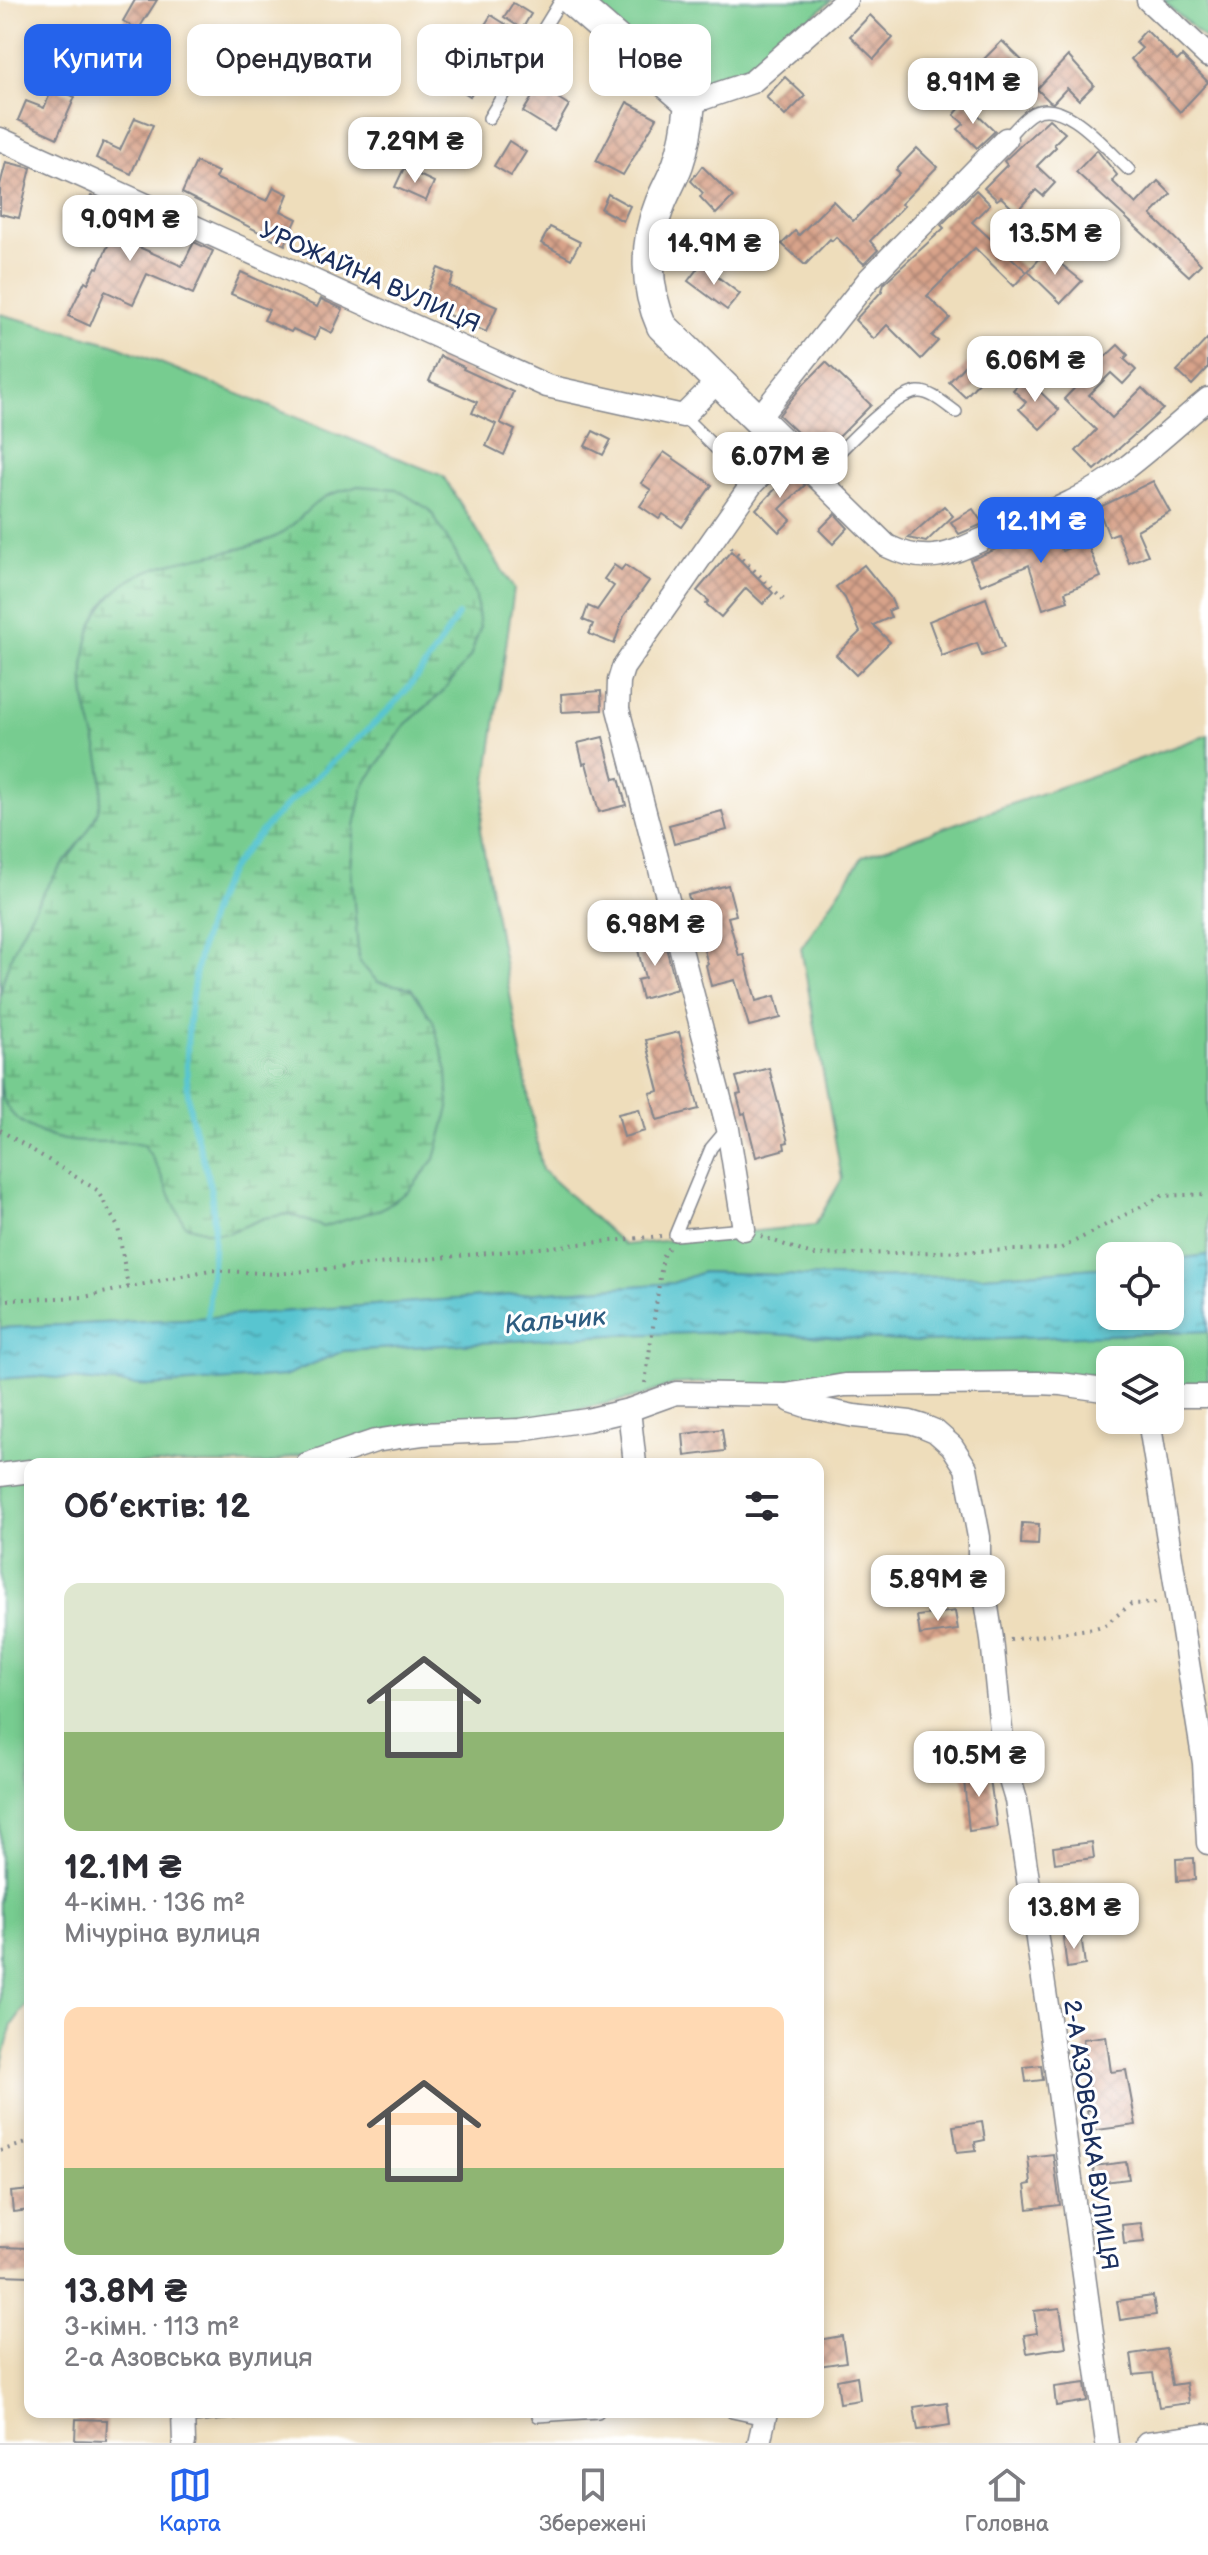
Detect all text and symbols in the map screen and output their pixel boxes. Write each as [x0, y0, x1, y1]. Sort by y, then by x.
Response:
chip: Купити [24, 24, 171, 96]
chip: Орендувати [187, 24, 401, 96]
chip: Фільтри [417, 24, 573, 96]
chip: Нове [589, 24, 711, 96]
pin: 8.91M ₴ [899, 58, 1047, 126]
text: 8.91M ₴ [926, 68, 1020, 99]
pin: 7.29M ₴ [341, 117, 489, 185]
text: 7.29M ₴ [366, 127, 464, 158]
pin: 9.09M ₴ [56, 195, 204, 263]
text: 9.09M ₴ [80, 205, 180, 236]
pin: 13.5M ₴ [981, 209, 1129, 277]
street label: УРОЖАЙНА ВУЛИЦЯ [255, 216, 485, 339]
pin: 14.9M ₴ [640, 219, 788, 287]
text: 13.5M ₴ [1008, 219, 1102, 250]
text: 14.9M ₴ [667, 229, 761, 260]
pin: 6.06M ₴ [961, 336, 1109, 404]
text: 6.06M ₴ [985, 346, 1085, 377]
pin: 6.07M ₴ [706, 432, 854, 500]
text: 6.07M ₴ [731, 442, 829, 473]
pin: 12.1M ₴ [967, 497, 1115, 565]
text: 12.1M ₴ [996, 507, 1086, 538]
pin: 6.98M ₴ [581, 900, 729, 968]
text: 6.98M ₴ [605, 910, 705, 941]
map controls [1096, 1242, 1184, 1434]
button: locate [1096, 1242, 1184, 1330]
water label: Кальчик [503, 1302, 607, 1341]
button: layers [1096, 1346, 1184, 1434]
icon: filters [740, 1484, 784, 1528]
text: Об’єктів: 12 [64, 1486, 250, 1527]
pin: 5.89M ₴ [864, 1555, 1012, 1623]
text: 5.89M ₴ [889, 1565, 987, 1596]
icon: home [352, 1635, 496, 1779]
pin: 10.5M ₴ [905, 1731, 1053, 1799]
text: 10.5M ₴ [932, 1741, 1026, 1772]
text: 12.1M ₴ [64, 1847, 182, 1888]
pin: 13.8M ₴ [1000, 1883, 1148, 1951]
text: 4-кімн. · 136 m² [64, 1888, 245, 1919]
text: 13.8M ₴ [1027, 1893, 1121, 1924]
text: Мічуріна вулиця [64, 1919, 260, 1950]
street label: 2-А АЗОВСЬКА ВУЛИЦЯ [1057, 1998, 1124, 2272]
icon: home [352, 2059, 496, 2203]
text: 13.8M ₴ [64, 2271, 187, 2312]
text: 3-кімн. · 113 m² [64, 2312, 239, 2343]
text: 2-а Азовська вулиця [64, 2343, 313, 2374]
tab: Карта [159, 2463, 221, 2538]
tab: Збережені [539, 2463, 646, 2538]
tab: Головна [965, 2463, 1049, 2538]

